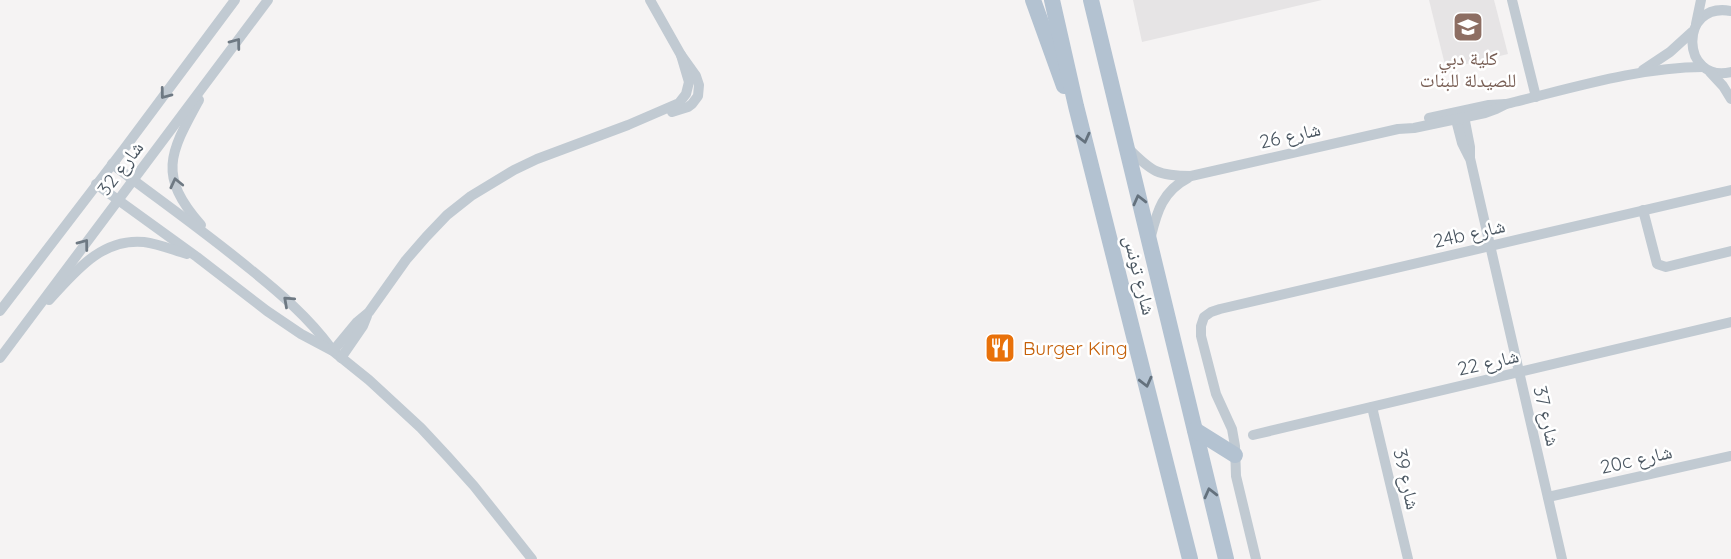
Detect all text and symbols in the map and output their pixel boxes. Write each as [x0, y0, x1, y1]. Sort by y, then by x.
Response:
school or university icon: كلية دبي للصيدلة للبنات [1451, 10, 1485, 44]
one-way arrow [228, 38, 240, 51]
place label: كلية دبي للصيدلة للبنات [1420, 46, 1516, 92]
one-way arrow [161, 86, 173, 99]
street label: شارع 26 [1257, 116, 1323, 154]
one-way arrow [1076, 132, 1090, 144]
street label: شارع 32 [92, 136, 148, 200]
one-way arrow [170, 177, 184, 189]
one-way arrow [1133, 194, 1147, 206]
street label: 24b شارع [1431, 213, 1507, 253]
street label: شارع تونس [1119, 233, 1161, 317]
one-way arrow [76, 239, 89, 252]
one-way arrow [283, 296, 296, 309]
restaurant icon: Burger King [983, 331, 1017, 365]
place label: Burger King [1023, 336, 1128, 360]
street label: شارع 22 [1455, 343, 1521, 381]
one-way arrow [1138, 376, 1152, 388]
street label: شارع 37 [1528, 384, 1566, 448]
street label: 20c شارع [1598, 439, 1674, 479]
street label: شارع 39 [1388, 446, 1426, 512]
one-way arrow [1204, 487, 1218, 499]

